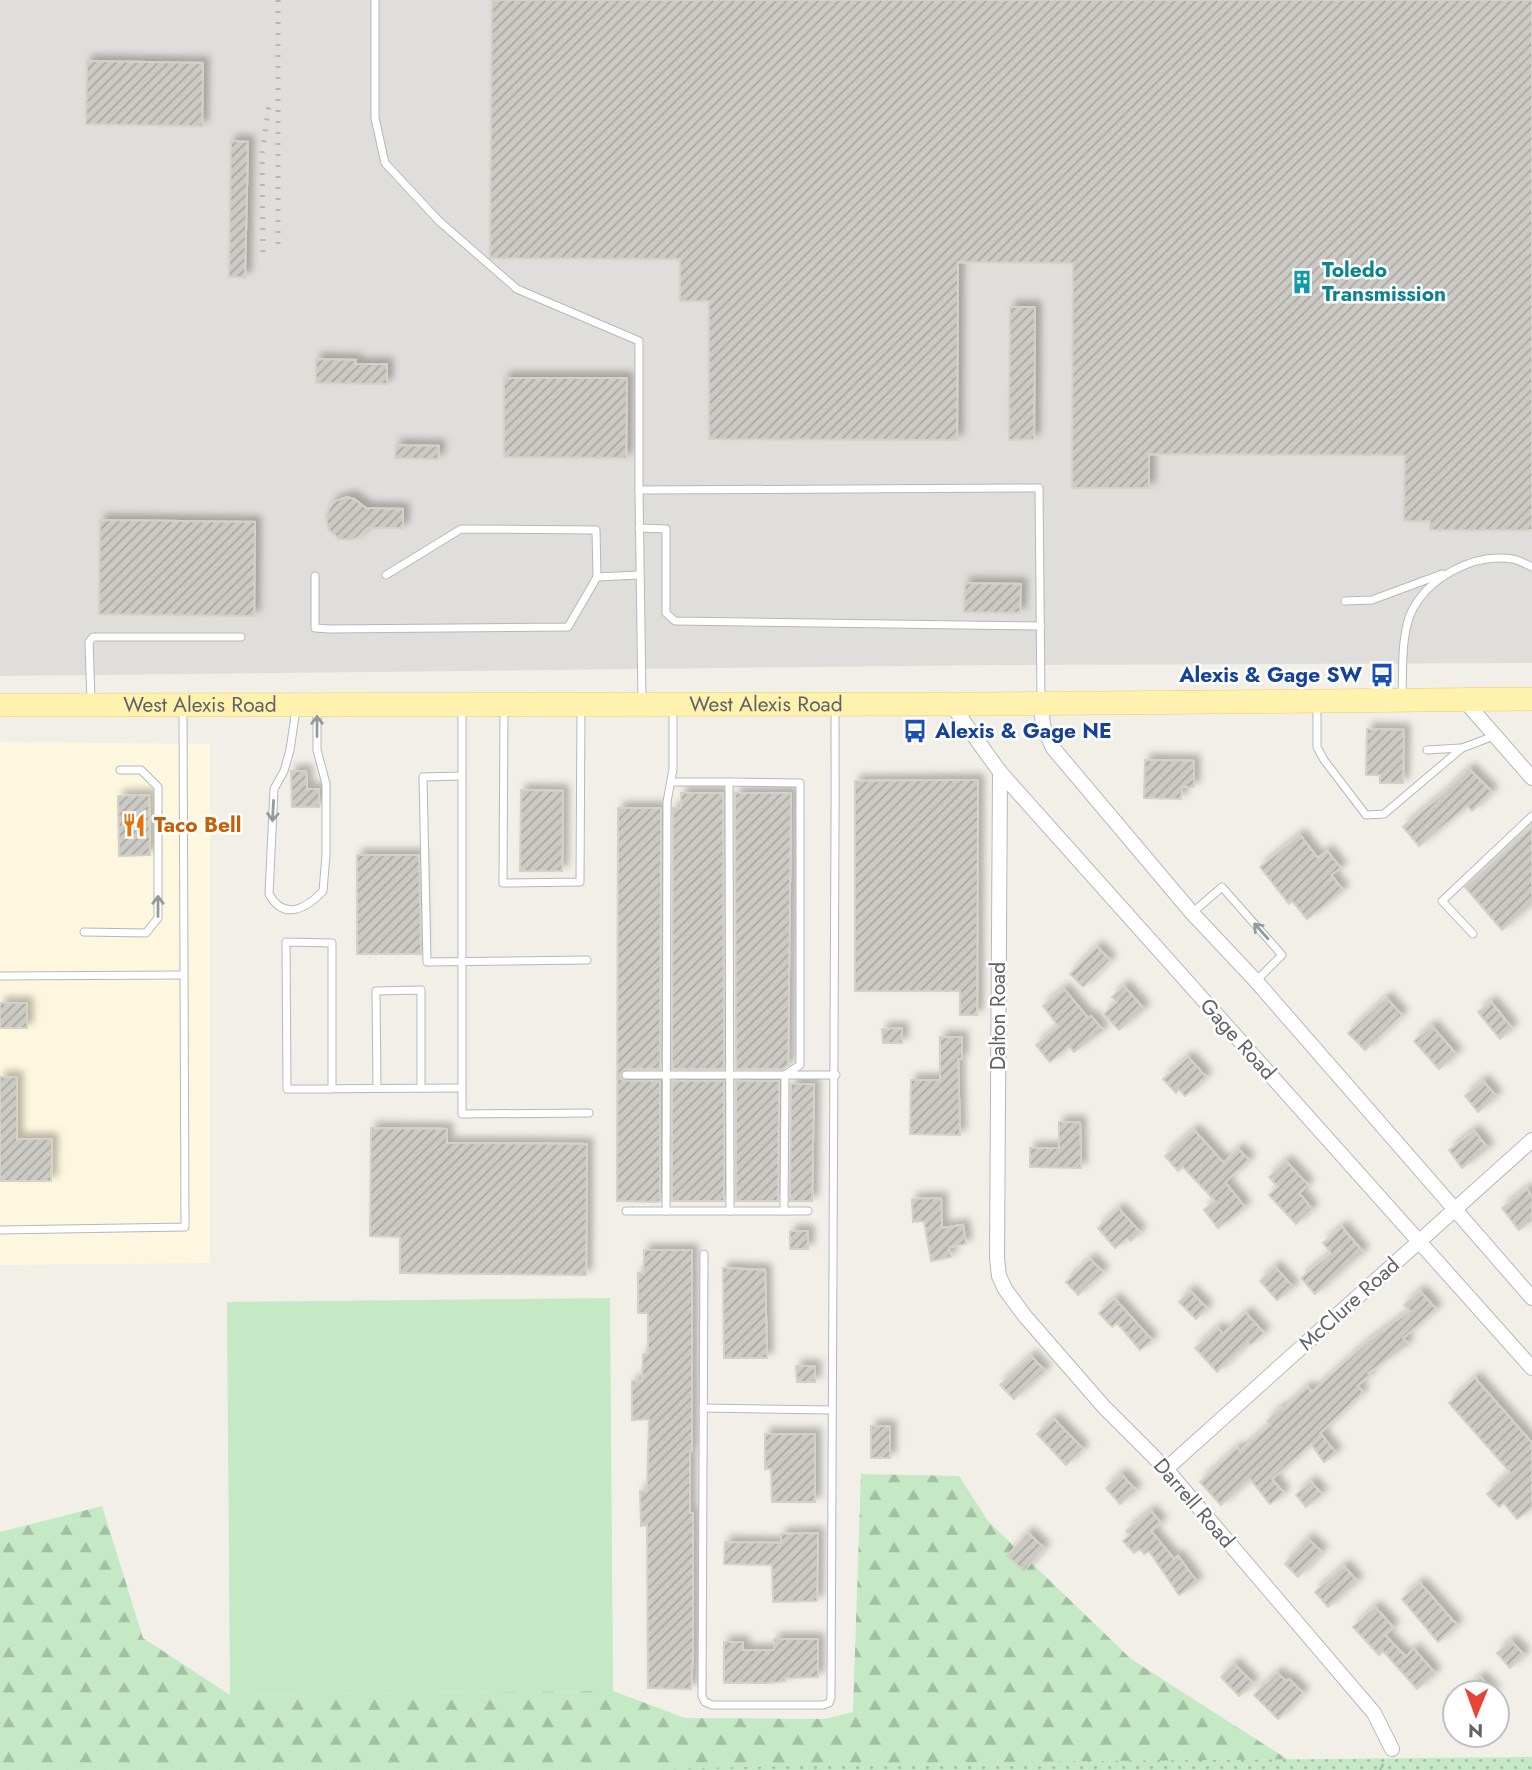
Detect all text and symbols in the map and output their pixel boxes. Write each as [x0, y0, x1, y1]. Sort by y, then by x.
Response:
place label: Toledo Transmission [1322, 255, 1446, 309]
building icon: Toledo Transmission [1288, 268, 1316, 296]
place label: Alexis & Gage SW [1178, 660, 1363, 690]
bus stop icon: Alexis & Gage SW [1368, 661, 1396, 689]
street label: West Alexis Road [689, 689, 843, 719]
street label: West Alexis Road [123, 690, 277, 720]
one-way arrow [310, 715, 324, 738]
place label: Alexis & Gage NE [934, 716, 1112, 746]
bus stop icon: Alexis & Gage NE [901, 717, 929, 745]
one-way arrow [267, 800, 280, 823]
place label: Taco Bell [154, 810, 241, 840]
restaurant icon: Taco Bell [120, 811, 148, 839]
one-way arrow [151, 895, 165, 918]
one-way arrow [1253, 922, 1269, 940]
street label: Dalton Road [983, 962, 1013, 1070]
street label: Gage Road [1193, 992, 1283, 1086]
street label: McClure Road [1292, 1250, 1406, 1358]
street label: Darrell Road [1146, 1451, 1242, 1555]
north arrow [1441, 1679, 1511, 1749]
text: N [1468, 1717, 1483, 1744]

